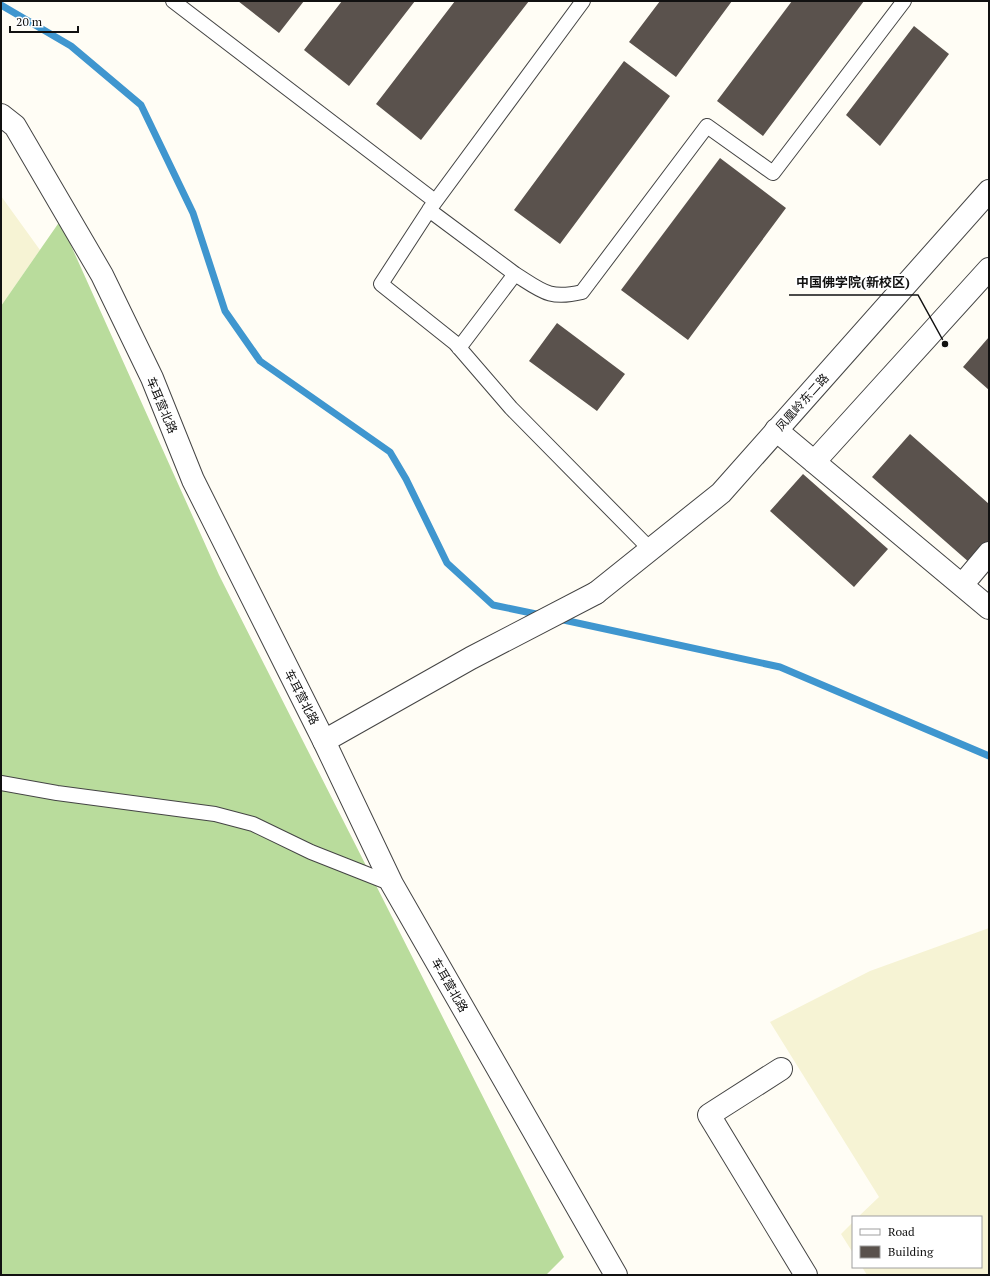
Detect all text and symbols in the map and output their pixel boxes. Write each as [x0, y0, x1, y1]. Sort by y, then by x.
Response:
scale bar [10, 8, 78, 34]
text: 20 m [16, 14, 43, 29]
callout: 中国佛学院(新校区) [789, 270, 918, 295]
text: 中国佛学院(新校区) [796, 273, 910, 291]
street label: 凤凰岭东二路 [772, 370, 832, 434]
street label: 车耳营北路 [143, 374, 181, 436]
street label: 车耳营北路 [282, 667, 322, 727]
street label: 车耳营北路 [429, 955, 471, 1015]
legend [852, 1216, 982, 1268]
text: Road [888, 1224, 915, 1239]
text: Building [888, 1244, 934, 1259]

